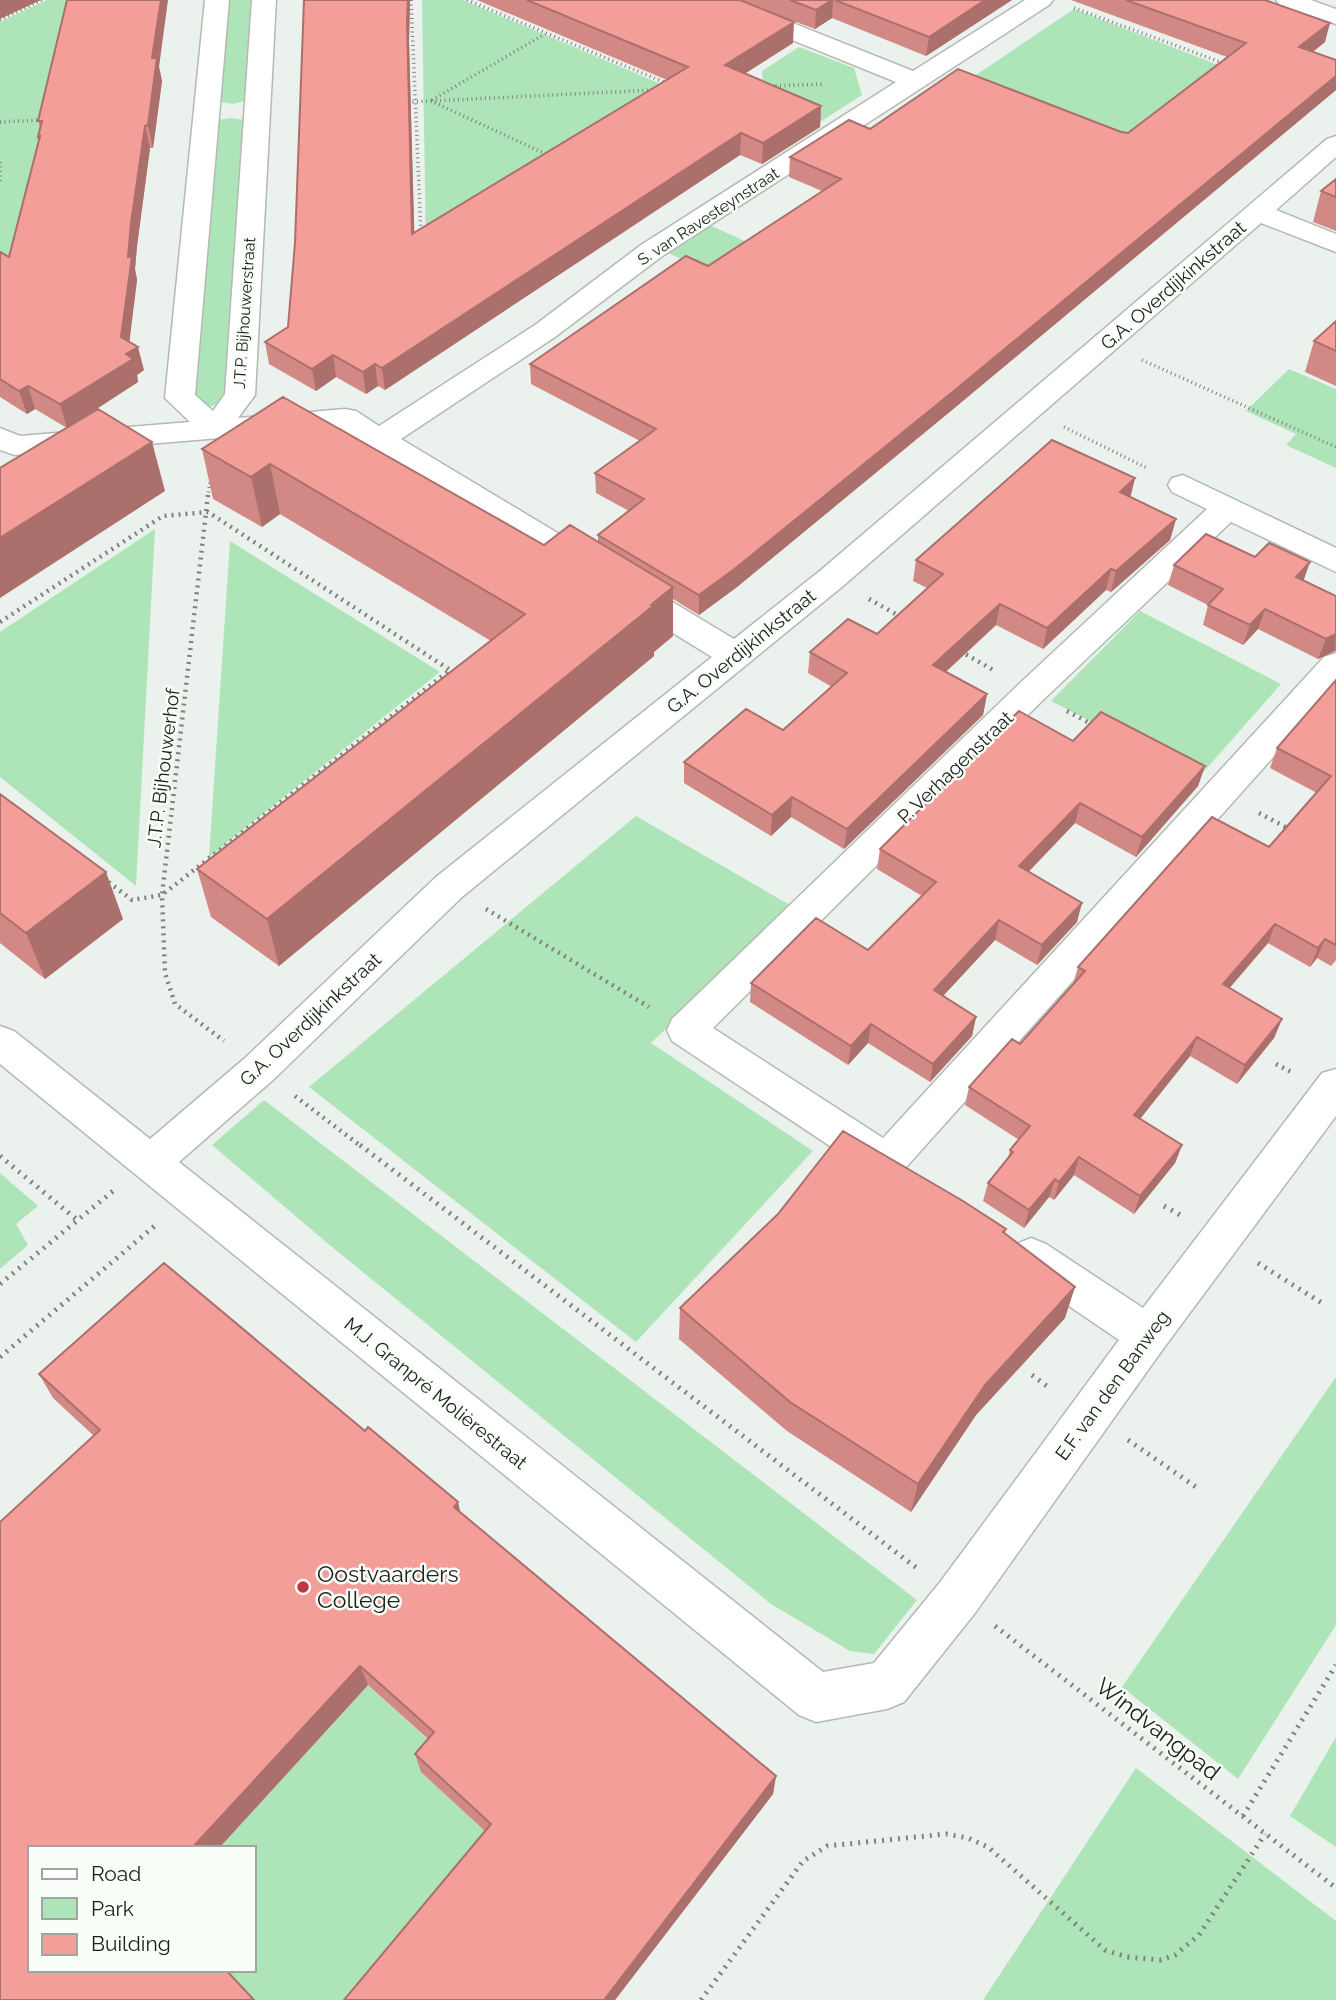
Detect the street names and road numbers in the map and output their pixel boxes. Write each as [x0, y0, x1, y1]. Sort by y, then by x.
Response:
street label: S. van Ravesteynstraat [634, 163, 783, 269]
street label: G.A. Overdijkinkstraat [1096, 216, 1250, 354]
street label: J.T.P. Bijhouwerstraat [230, 236, 259, 390]
street label: G.A. Overdijkinkstraat [662, 584, 820, 718]
street label: J.T.P. Bijhouwerhof [142, 687, 184, 849]
street label: P. Verhagenstraat [893, 706, 1018, 828]
street label: G.A. Overdijkinkstraat [235, 947, 386, 1090]
street label: E.F. van den Banweg [1050, 1306, 1174, 1464]
street label: M.J. Granpré Molièrestraat [340, 1313, 532, 1474]
street label: Windvangpad [1091, 1672, 1226, 1785]

